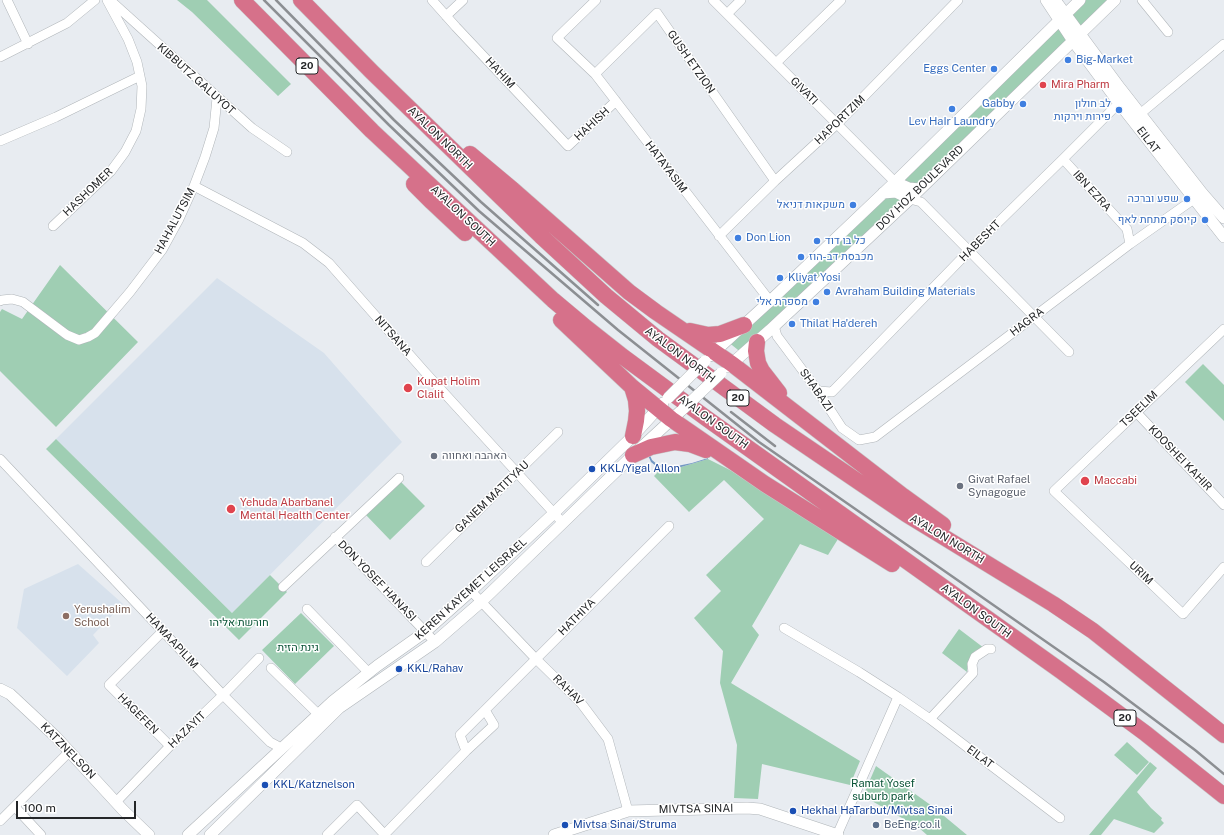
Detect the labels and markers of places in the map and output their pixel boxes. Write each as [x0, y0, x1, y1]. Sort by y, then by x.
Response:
place label: Big-Market [1076, 53, 1133, 67]
marker: Big-Market [1063, 55, 1073, 65]
place label: Eggs Center [923, 62, 986, 76]
marker: Eggs Center [989, 64, 999, 74]
place label: Mira Pharm [1051, 78, 1110, 92]
marker: Mira Pharm [1038, 80, 1048, 90]
place label: Gabby [982, 97, 1015, 111]
place label: לב חולון פירות וירקות [1054, 97, 1111, 123]
marker: Gabby [1018, 99, 1028, 109]
marker: Lev HaIr Laundry [947, 104, 957, 114]
marker: לב חולון פירות וירקות [1114, 105, 1124, 115]
place label: Lev HaIr Laundry [908, 115, 996, 129]
place label: שפע וברכה [1128, 192, 1179, 206]
marker: שפע וברכה [1182, 194, 1192, 204]
place label: משקאות דניאל [777, 198, 845, 212]
marker: משקאות דניאל [848, 200, 858, 210]
place label: קיוסק מתחת לאף [1118, 213, 1197, 227]
marker: קיוסק מתחת לאף [1200, 215, 1210, 225]
place label: Don Lion [746, 231, 791, 245]
marker: Don Lion [733, 233, 743, 243]
place label: כל בו דוד [825, 234, 866, 248]
marker: כל בו דוד [812, 236, 822, 246]
place label: מכבסת דב-הוז [809, 250, 874, 264]
marker: מכבסת דב-הוז [796, 252, 806, 262]
place label: Kliyat Yosi [788, 271, 841, 285]
marker: Kliyat Yosi [775, 273, 785, 283]
place label: Avraham Building Materials [835, 285, 975, 299]
marker: Avraham Building Materials [822, 287, 832, 297]
place label: מספרת אלי [756, 295, 808, 309]
marker: מספרת אלי [811, 297, 821, 307]
place label: Thilat Ha'dereh [800, 317, 877, 331]
marker: Thilat Ha'dereh [787, 319, 797, 329]
place label: Kupat Holim Clalit [417, 375, 480, 401]
marker: Kupat Holim Clalit [402, 382, 414, 394]
place label: האהבה ואחווה [442, 449, 507, 463]
marker: האהבה ואחווה [429, 451, 439, 461]
place label: KKL/Yigal Allon [600, 462, 680, 476]
marker: KKL/Yigal Allon [587, 464, 597, 474]
place label: Givat Rafael Synagogue [968, 473, 1030, 499]
place label: Maccabi [1094, 474, 1137, 488]
marker: Maccabi [1079, 475, 1091, 487]
marker: Givat Rafael Synagogue [955, 481, 965, 491]
place label: Yehuda Abarbanel Mental Health Center [240, 496, 350, 522]
marker: Yehuda Abarbanel Mental Health Center [225, 503, 237, 515]
place label: Yerushalim School [74, 603, 130, 629]
marker: Yerushalim School [61, 611, 71, 621]
place label: KKL/Rahav [407, 662, 463, 676]
marker: KKL/Rahav [394, 664, 404, 674]
place label: KKL/Katznelson [273, 778, 355, 792]
marker: KKL/Katznelson [260, 780, 270, 790]
place label: Hekhal HaTarbut/Mivtsa Sinai [801, 804, 953, 818]
marker: Hekhal HaTarbut/Mivtsa Sinai [788, 806, 798, 816]
place label: Mivtsa Sinai/Struma [573, 818, 677, 832]
place label: BeEng.co.il [884, 818, 941, 832]
marker: Mivtsa Sinai/Struma [560, 820, 570, 830]
marker: BeEng.co.il [871, 820, 881, 830]

